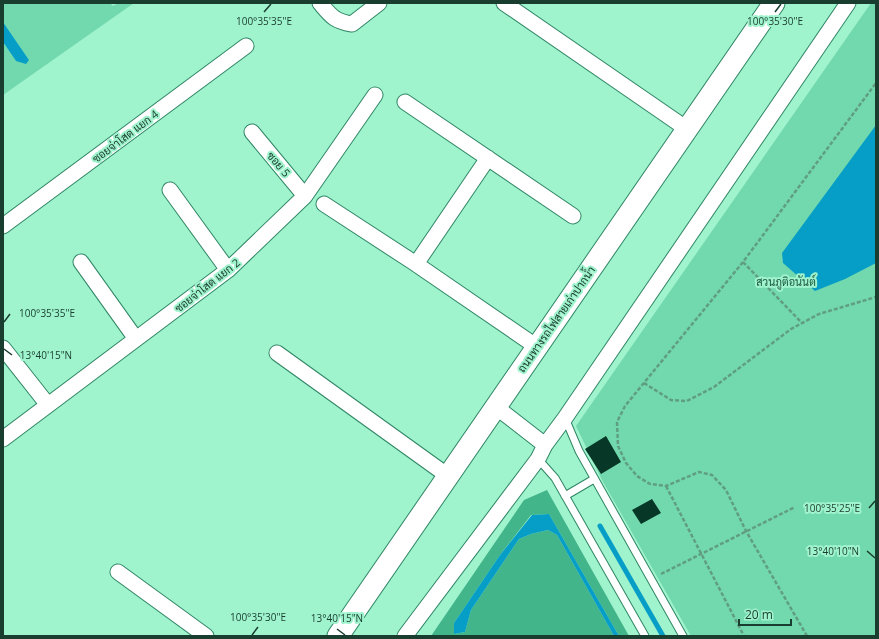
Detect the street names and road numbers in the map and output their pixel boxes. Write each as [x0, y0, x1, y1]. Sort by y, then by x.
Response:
street label: ซอยจ่าโสด แยก 4 [89, 106, 162, 166]
street label: ซอย 5 [264, 148, 294, 180]
street label: ซอยจ่าโสด แยก 2 [171, 255, 243, 315]
street label: ถนนทางรถไฟสายเก่าปากน้ำ [511, 261, 598, 375]

